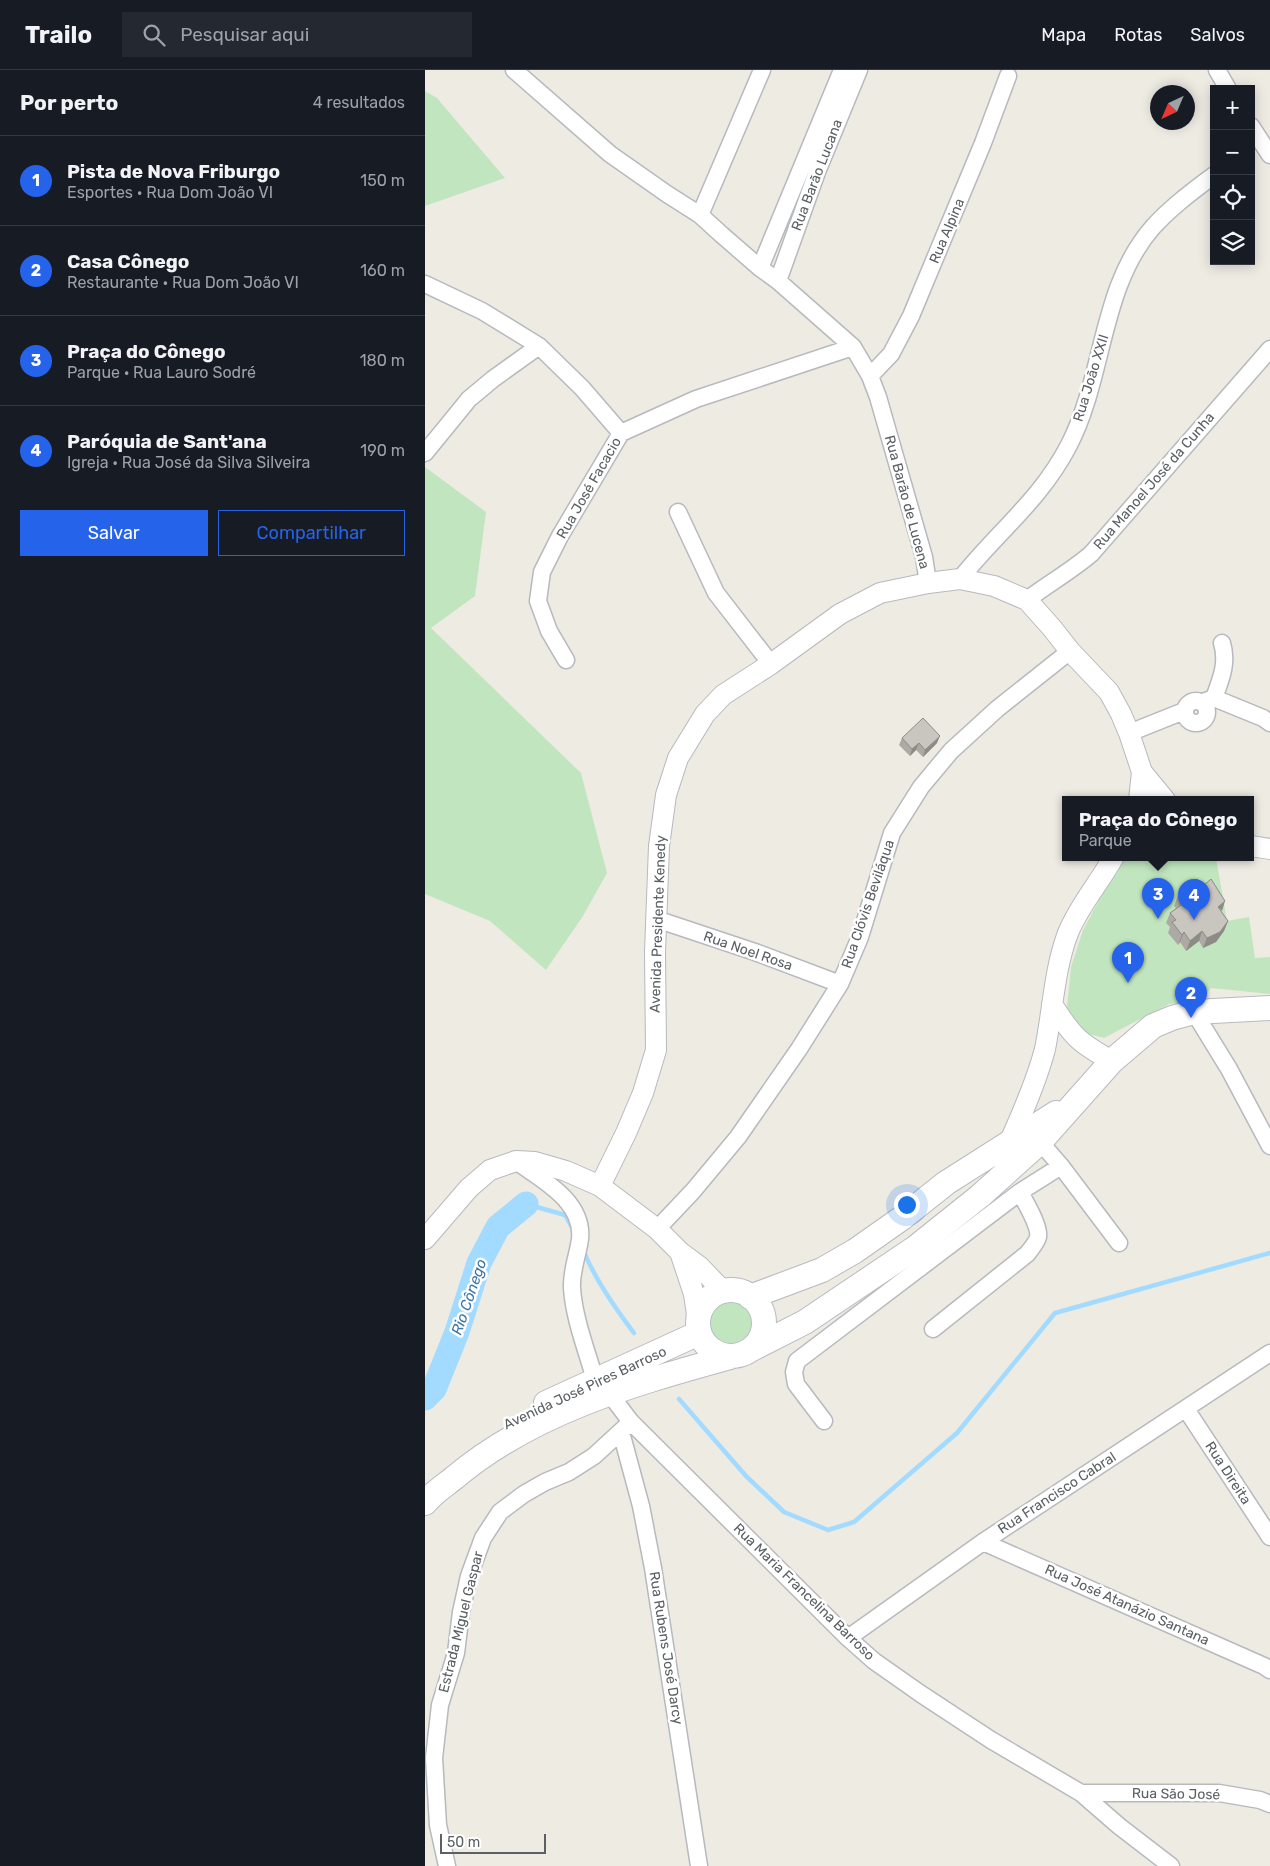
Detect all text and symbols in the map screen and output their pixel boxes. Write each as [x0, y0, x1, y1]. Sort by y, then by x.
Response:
search box [122, 12, 472, 57]
text: Trailo [25, 21, 92, 49]
icon: search [140, 21, 168, 49]
text: Pesquisar aqui [180, 23, 309, 46]
text: Mapa [1041, 24, 1086, 46]
text: Rotas [1114, 24, 1162, 46]
text: Salvos [1190, 24, 1245, 46]
north arrow [1150, 85, 1195, 130]
map controls [1210, 85, 1255, 265]
button: + [1210, 85, 1255, 130]
text: Por perto [20, 90, 118, 115]
text: 4 resultados [313, 93, 405, 112]
street label: Rua Barão Lucana [788, 117, 846, 233]
button: − [1210, 130, 1255, 175]
text: Pista de Nova Friburgo [67, 160, 280, 183]
text: 1 [32, 171, 40, 190]
text: 150 m [360, 171, 405, 190]
button: locate [1210, 175, 1255, 220]
text: Esportes · Rua Dom João VI [67, 183, 273, 202]
street label: Rua Alpina [926, 196, 968, 266]
button: layers [1210, 220, 1255, 265]
text: Casa Cônego [67, 250, 189, 273]
text: 2 [31, 261, 41, 280]
text: 160 m [360, 261, 405, 280]
text: Restaurante · Rua Dom João VI [67, 273, 299, 292]
street label: Rua João XXII [1070, 332, 1112, 424]
text: Praça do Cônego [67, 340, 226, 363]
text: 3 [31, 351, 41, 370]
text: 180 m [360, 351, 405, 370]
text: Parque · Rua Lauro Sodré [67, 363, 256, 382]
street label: Rua Manoel José da Cunha [1090, 409, 1218, 553]
text: Paróquia de Sant'ana [67, 430, 267, 453]
street label: Rua Barão de Lucena [881, 433, 933, 571]
street label: Rua José Facacio [553, 434, 625, 542]
text: 4 [31, 441, 41, 460]
text: 190 m [360, 441, 405, 460]
text: Igreja · Rua José da Silva Silveira [67, 453, 310, 472]
button: Salvar [20, 510, 208, 556]
button: Compartilhar [218, 510, 405, 556]
popup [1062, 796, 1254, 861]
text: Praça do Cônego [1079, 808, 1237, 831]
text: Parque [1079, 831, 1132, 850]
street label: Avenida Presidente Kenedy [646, 835, 670, 1013]
street label: Rua Clóvis Beviláqua [838, 838, 898, 970]
pin: 3 [1142, 878, 1174, 919]
pin: 4 [1178, 879, 1210, 920]
street label: Rua Noel Rosa [701, 928, 795, 974]
pin: 1 [1112, 942, 1144, 983]
pin: 2 [1175, 977, 1207, 1018]
your location [894, 1192, 920, 1218]
water label: Rio Cônego [448, 1256, 491, 1337]
street label: Avenida José Pires Barroso [501, 1343, 669, 1433]
street label: Rua Direita [1201, 1438, 1255, 1508]
street label: Rua Francisco Cabral [995, 1448, 1119, 1538]
street label: Rua Maria Francelina Barroso [730, 1520, 878, 1664]
street label: Estrada Miguel Gaspar [435, 1549, 487, 1695]
street label: Rua José Atanázio Santana [1042, 1561, 1212, 1649]
street label: Rua Rubens José Darcy [646, 1570, 687, 1726]
street label: Rua São José [1132, 1785, 1221, 1803]
scale bar [440, 1831, 546, 1854]
text: 50 m [447, 1834, 480, 1851]

